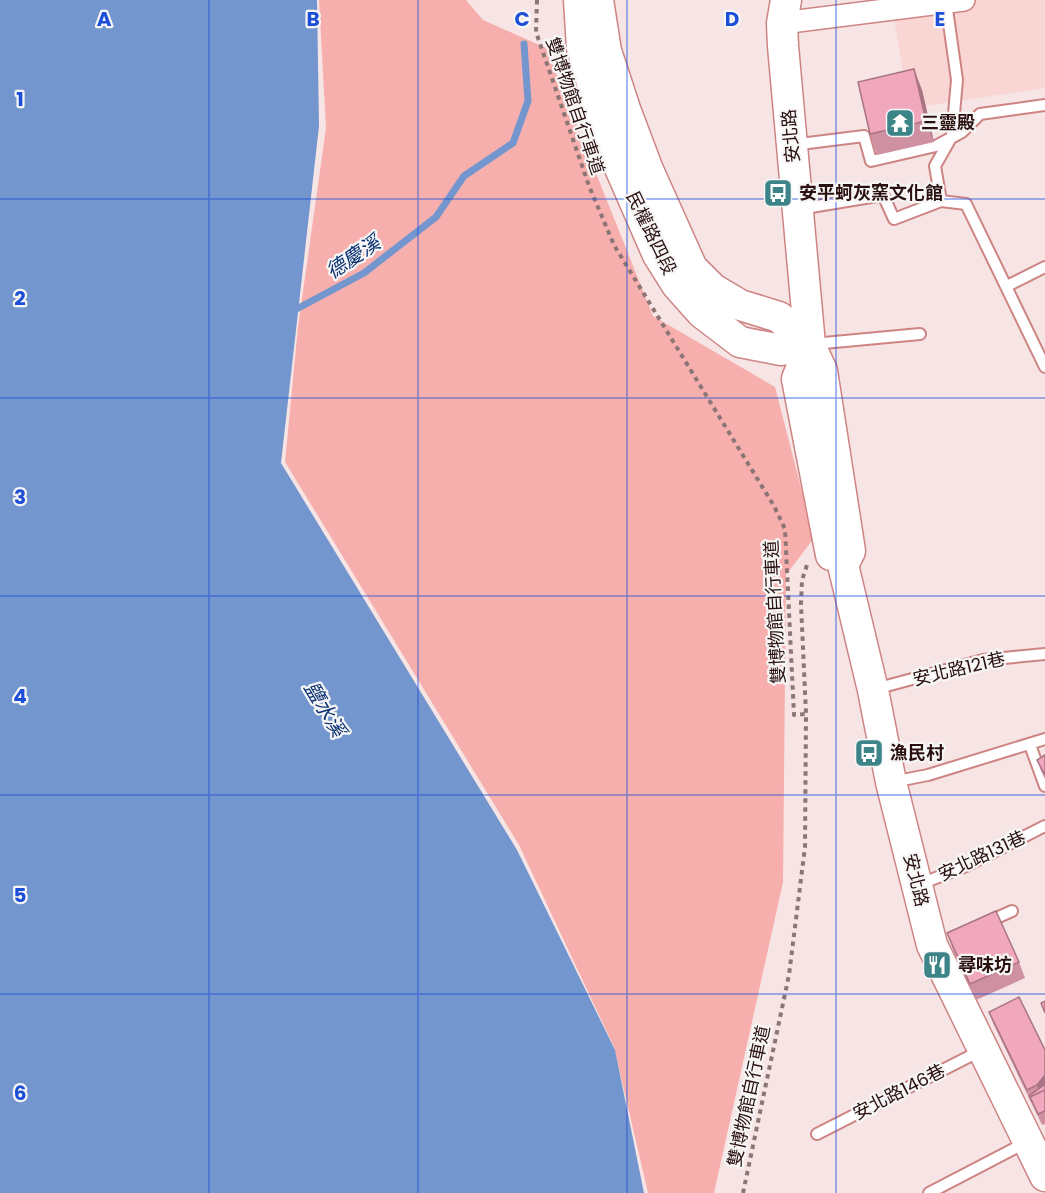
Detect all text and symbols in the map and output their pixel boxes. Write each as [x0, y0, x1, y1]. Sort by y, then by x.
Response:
text: A [97, 5, 112, 33]
text: B [306, 5, 320, 33]
text: C [514, 5, 530, 33]
text: D [725, 5, 739, 33]
text: E [935, 5, 945, 33]
street label: 雙博物館自行車道 [540, 34, 611, 178]
text: 1 [16, 85, 24, 113]
temple icon: 三靈殿 [884, 107, 916, 139]
street label: 安北路 [776, 108, 805, 164]
place label: 三靈殿 [921, 110, 975, 135]
bus stop icon: 安平蚵灰窯文化館 [762, 177, 794, 209]
place label: 安平蚵灰窯文化館 [799, 180, 943, 205]
street label: 民權路四段 [620, 187, 682, 279]
water label: 德慶溪 [320, 227, 388, 285]
text: 2 [14, 284, 26, 312]
text: 3 [14, 483, 26, 511]
street label: 雙博物館自行車道 [758, 539, 791, 685]
street label: 安北路121巷 [910, 646, 1007, 691]
water label: 鹽水溪 [298, 676, 354, 744]
text: 4 [13, 682, 27, 710]
bus stop icon: 漁民村 [853, 737, 885, 769]
place label: 漁民村 [890, 740, 944, 765]
street label: 安北路131巷 [934, 824, 1030, 887]
street label: 安北路 [898, 851, 935, 909]
text: 5 [14, 881, 27, 909]
restaurant icon: 尋味坊 [921, 949, 953, 981]
place label: 尋味坊 [958, 952, 1012, 977]
street label: 雙博物館自行車道 [721, 1023, 776, 1169]
street label: 安北路146巷 [848, 1058, 949, 1126]
text: 6 [14, 1079, 26, 1107]

